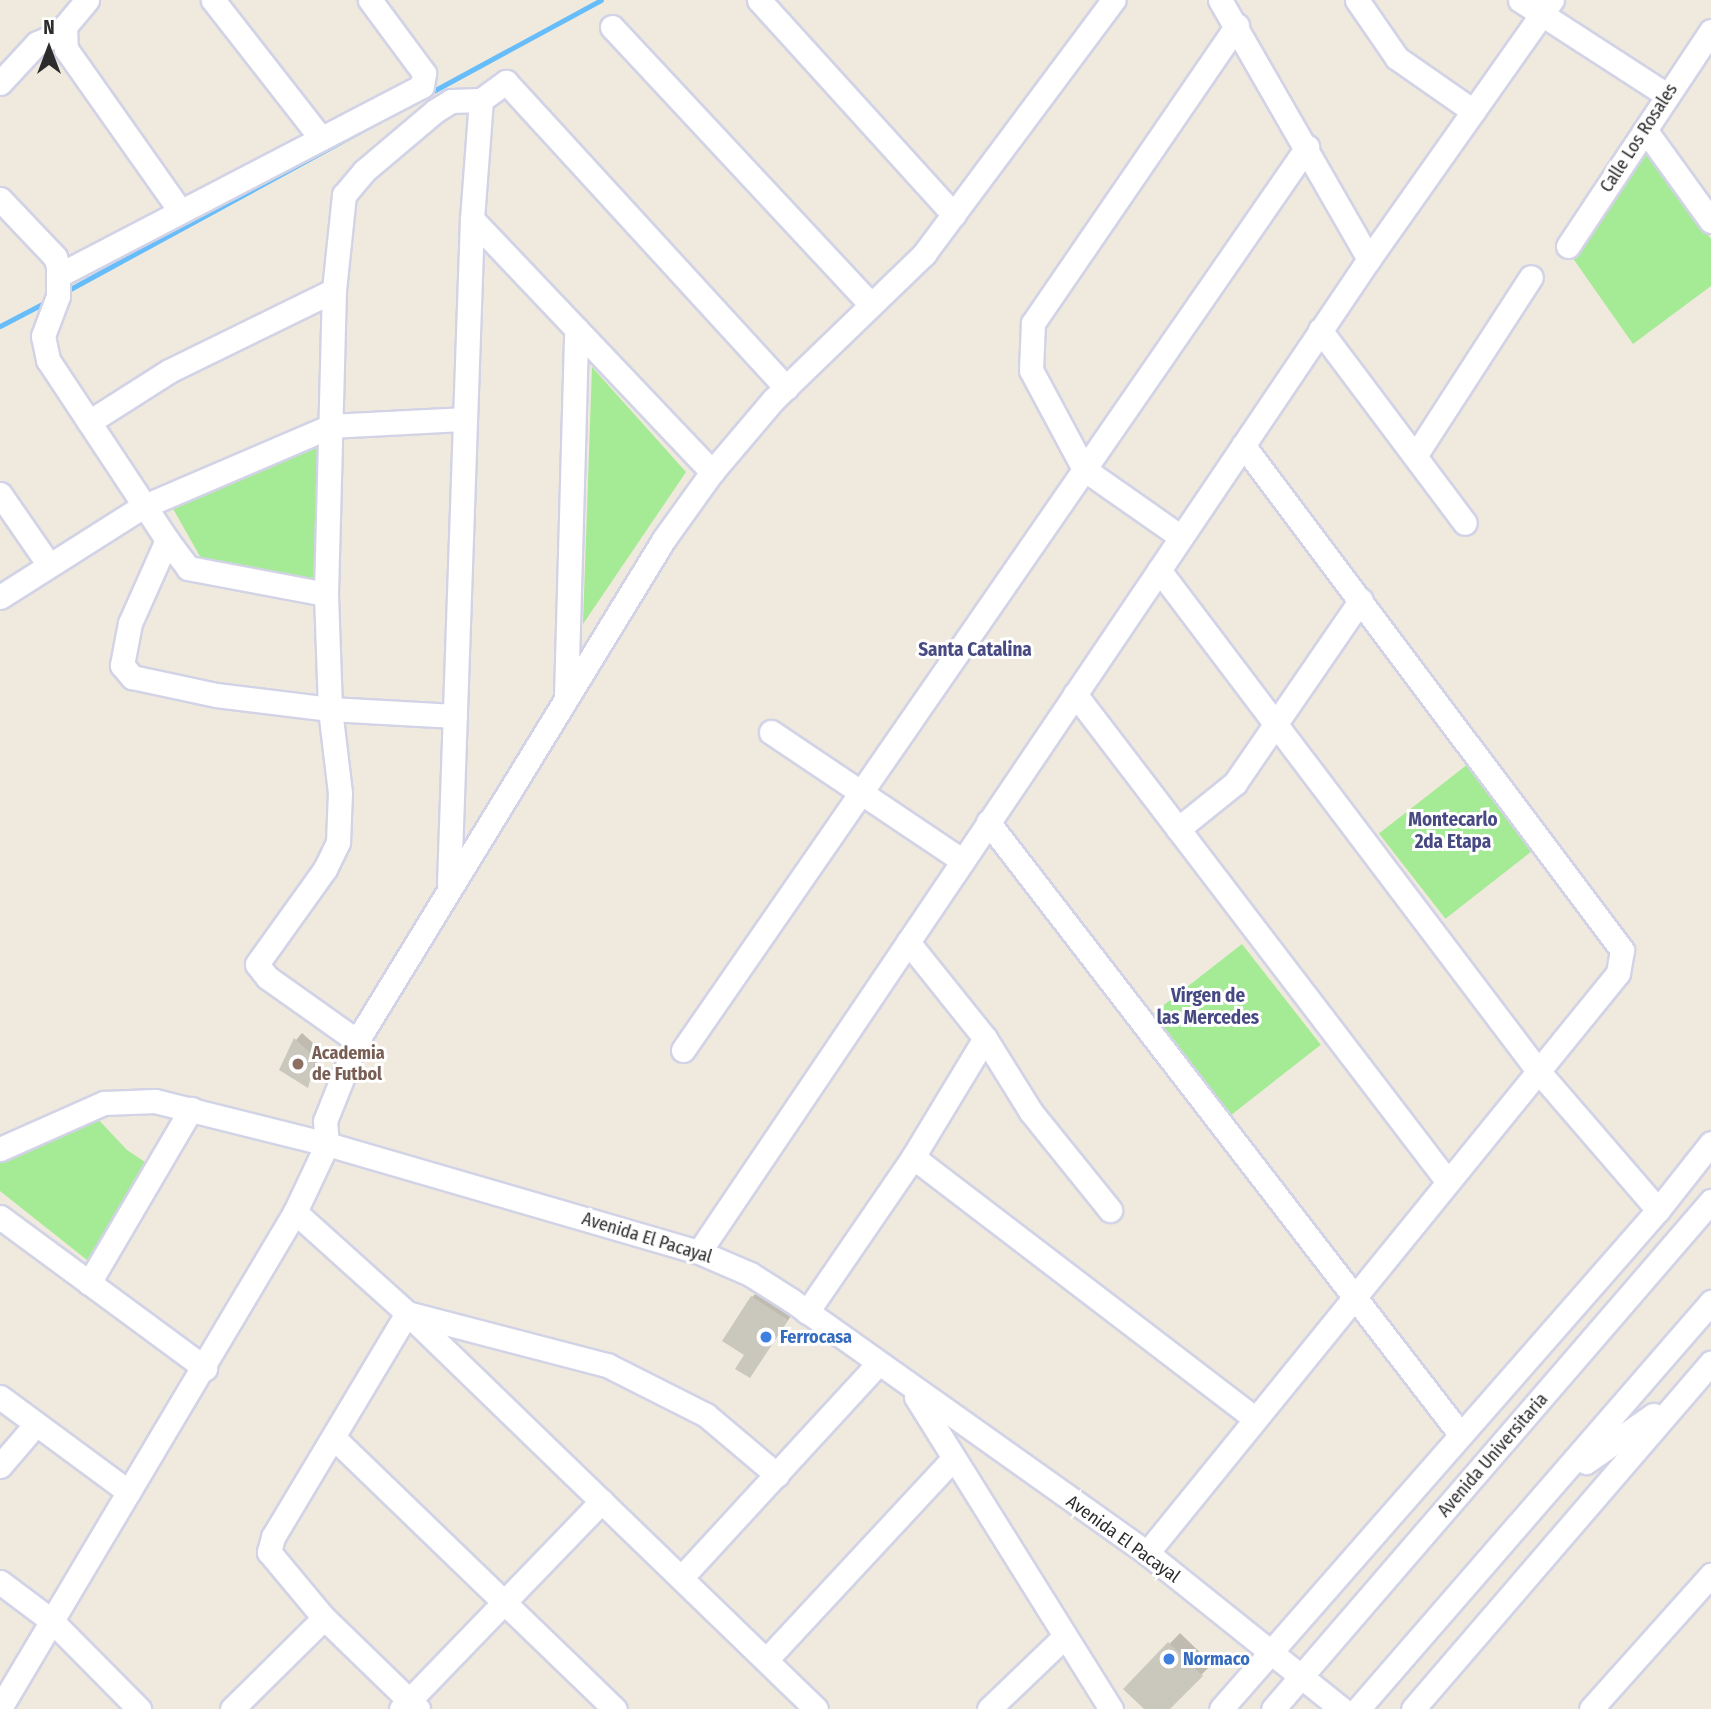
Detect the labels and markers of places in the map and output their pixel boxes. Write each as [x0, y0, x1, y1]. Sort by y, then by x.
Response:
place label: Academia de Futbol [312, 1043, 385, 1086]
marker: Academia de Futbol [290, 1056, 306, 1072]
place label: Ferrocasa [780, 1326, 852, 1348]
marker: Ferrocasa [758, 1329, 774, 1345]
place label: Normaco [1183, 1648, 1250, 1670]
marker: Normaco [1161, 1651, 1177, 1667]

